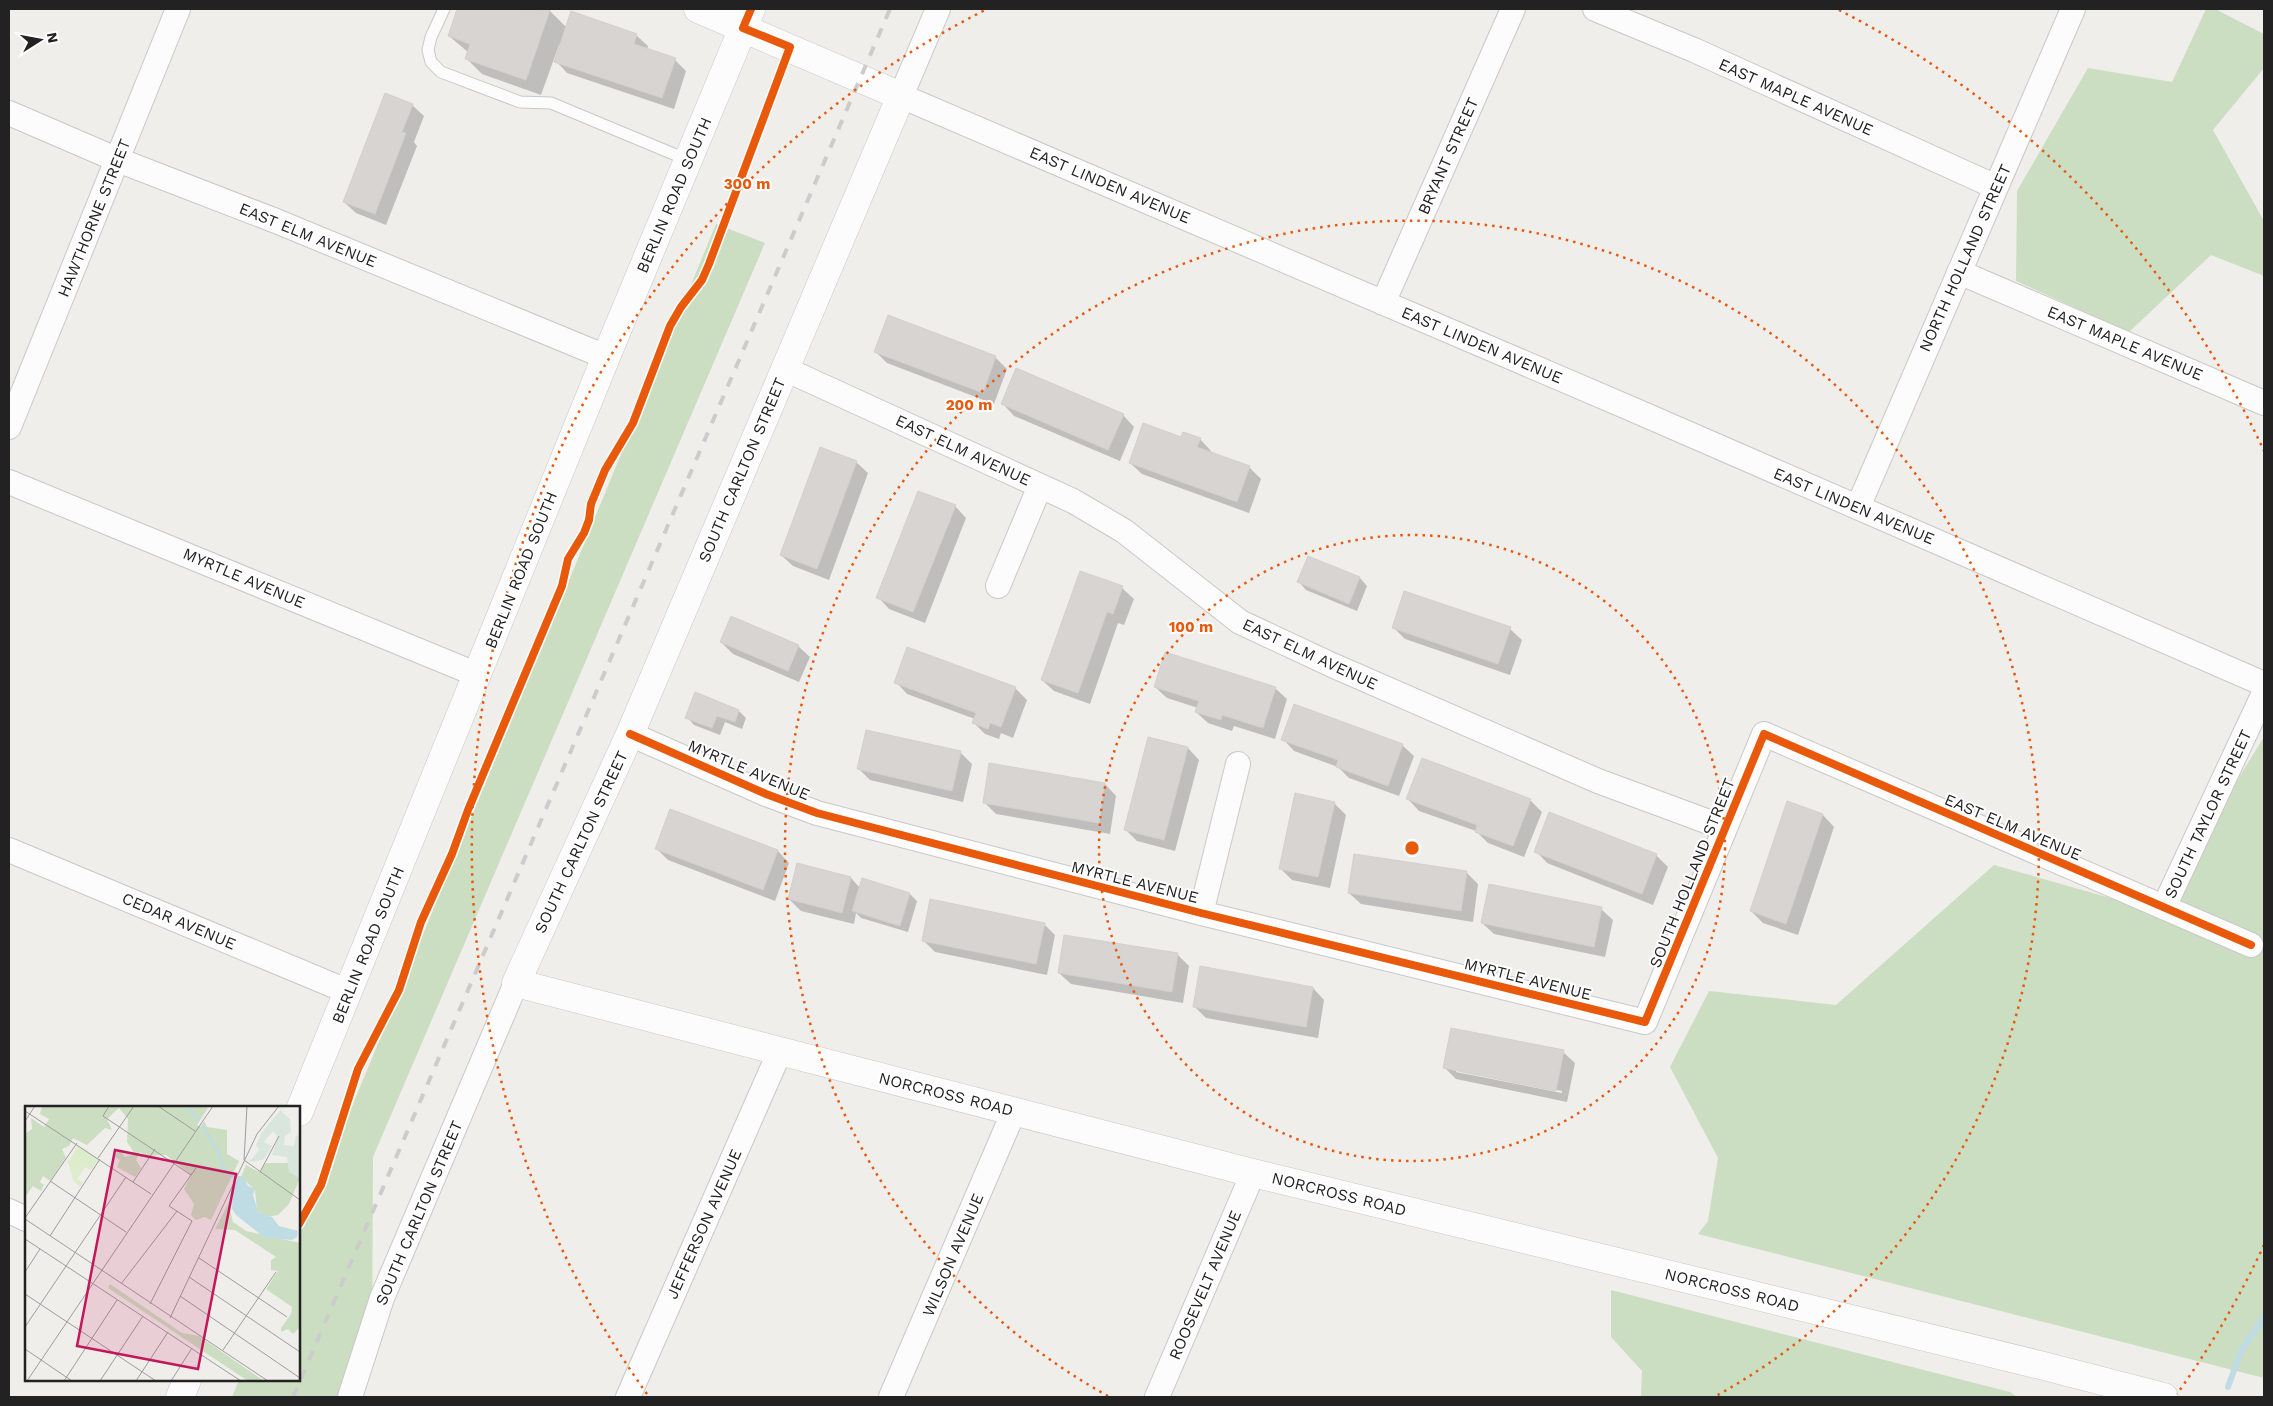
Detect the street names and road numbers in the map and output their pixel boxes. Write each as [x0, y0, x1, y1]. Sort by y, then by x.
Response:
street label: EAST MAPLE AVENUE [1716, 54, 1876, 140]
street label: BRYANT STREET [1414, 94, 1482, 217]
street label: BERLIN ROAD SOUTH [633, 114, 715, 276]
street label: HAWTHORNE STREET [54, 136, 135, 300]
street label: EAST LINDEN AVENUE [1027, 142, 1193, 228]
street label: NORTH HOLLAND STREET [1915, 161, 2015, 355]
street label: EAST ELM AVENUE [236, 199, 380, 271]
street label: EAST LINDEN AVENUE [1399, 302, 1565, 388]
street label: EAST MAPLE AVENUE [2044, 302, 2206, 384]
street label: SOUTH CARLTON STREET [694, 375, 790, 565]
street label: EAST ELM AVENUE [892, 410, 1034, 490]
street label: EAST LINDEN AVENUE [1771, 463, 1937, 549]
street label: BERLIN ROAD SOUTH [481, 489, 561, 651]
street label: MYRTLE AVENUE [180, 544, 308, 612]
street label: EAST ELM AVENUE [1239, 614, 1381, 694]
street label: SOUTH TAYLOR STREET [2161, 726, 2256, 901]
street label: MYRTLE AVENUE [685, 736, 813, 804]
street label: SOUTH CARLTON STREET [530, 748, 632, 936]
street label: SOUTH HOLLAND STREET [1645, 775, 1739, 971]
street label: EAST ELM AVENUE [1942, 790, 2084, 864]
street label: MYRTLE AVENUE [1069, 857, 1201, 907]
street label: BERLIN ROAD SOUTH [328, 864, 408, 1026]
street label: CEDAR AVENUE [119, 888, 239, 954]
street label: MYRTLE AVENUE [1462, 954, 1594, 1004]
street label: NORCROSS ROAD [877, 1068, 1015, 1120]
street label: SOUTH CARLTON STREET [371, 1118, 467, 1308]
street label: JEFFERSON AVENUE [662, 1146, 746, 1302]
street label: NORCROSS ROAD [1270, 1168, 1408, 1220]
street label: WILSON AVENUE [918, 1191, 988, 1319]
street label: ROOSEVELT AVENUE [1165, 1207, 1245, 1363]
street label: NORCROSS ROAD [1663, 1264, 1801, 1316]

